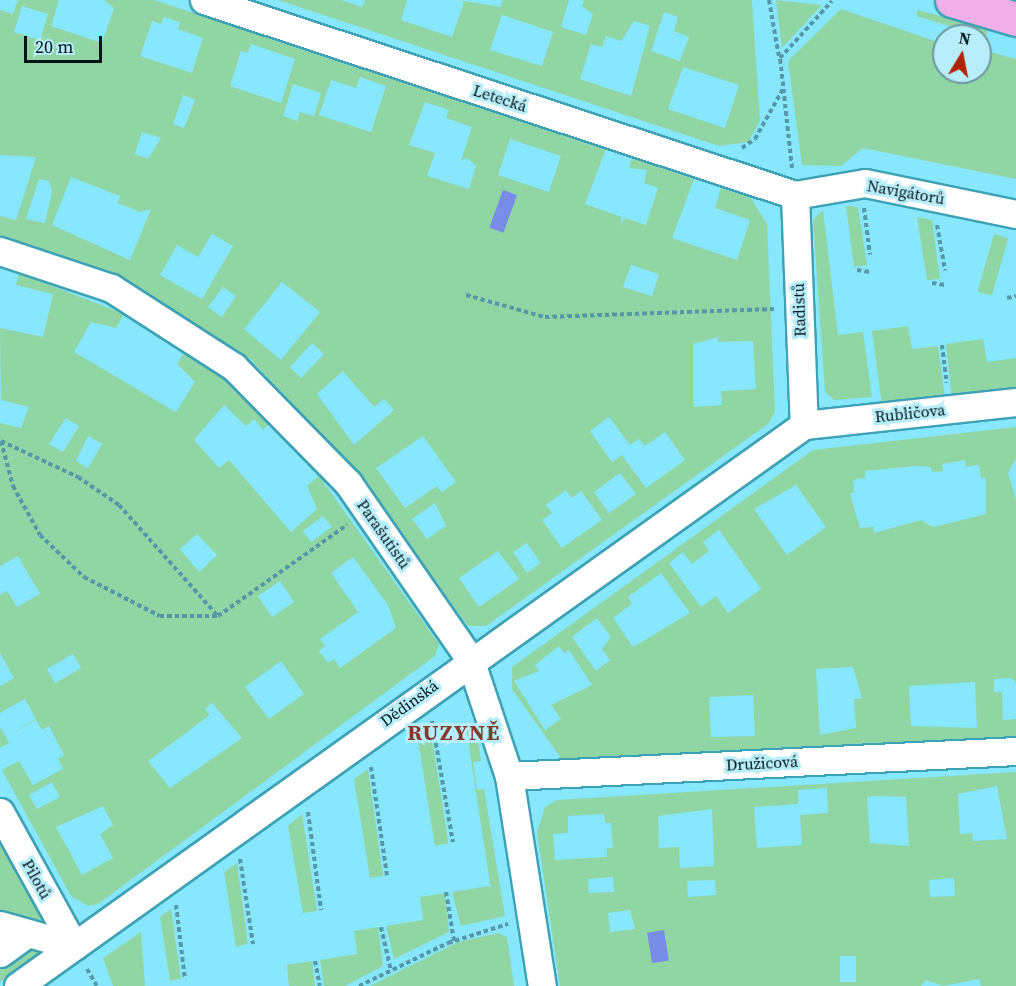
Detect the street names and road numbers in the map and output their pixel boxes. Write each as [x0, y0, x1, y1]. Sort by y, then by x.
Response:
street label: Letecká [471, 80, 529, 116]
street label: Navigátorů [866, 176, 946, 208]
street label: Radistů [788, 283, 810, 337]
street label: Rubličova [874, 400, 946, 426]
street label: Parašutistů [353, 496, 415, 572]
street label: Dědinská [376, 676, 442, 730]
street label: Družicová [726, 752, 798, 774]
street label: Pilotů [18, 856, 56, 902]

